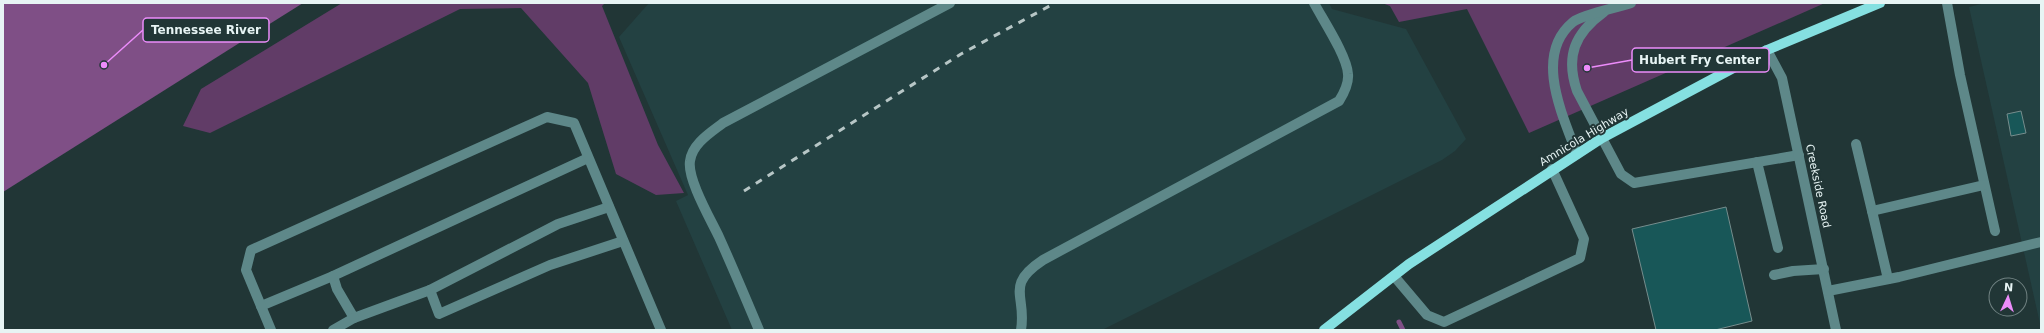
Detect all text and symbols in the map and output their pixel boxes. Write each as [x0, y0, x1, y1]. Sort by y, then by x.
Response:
callout: Tennessee River [143, 18, 269, 42]
text: Tennessee River [151, 23, 261, 37]
callout: Hubert Fry Center [1632, 48, 1769, 72]
text: Hubert Fry Center [1639, 53, 1761, 67]
street label: Amnicola Highway [1537, 105, 1631, 169]
street label: Creekside Road [1803, 143, 1833, 229]
north arrow [1988, 277, 2028, 317]
text: N [2004, 281, 2014, 294]

